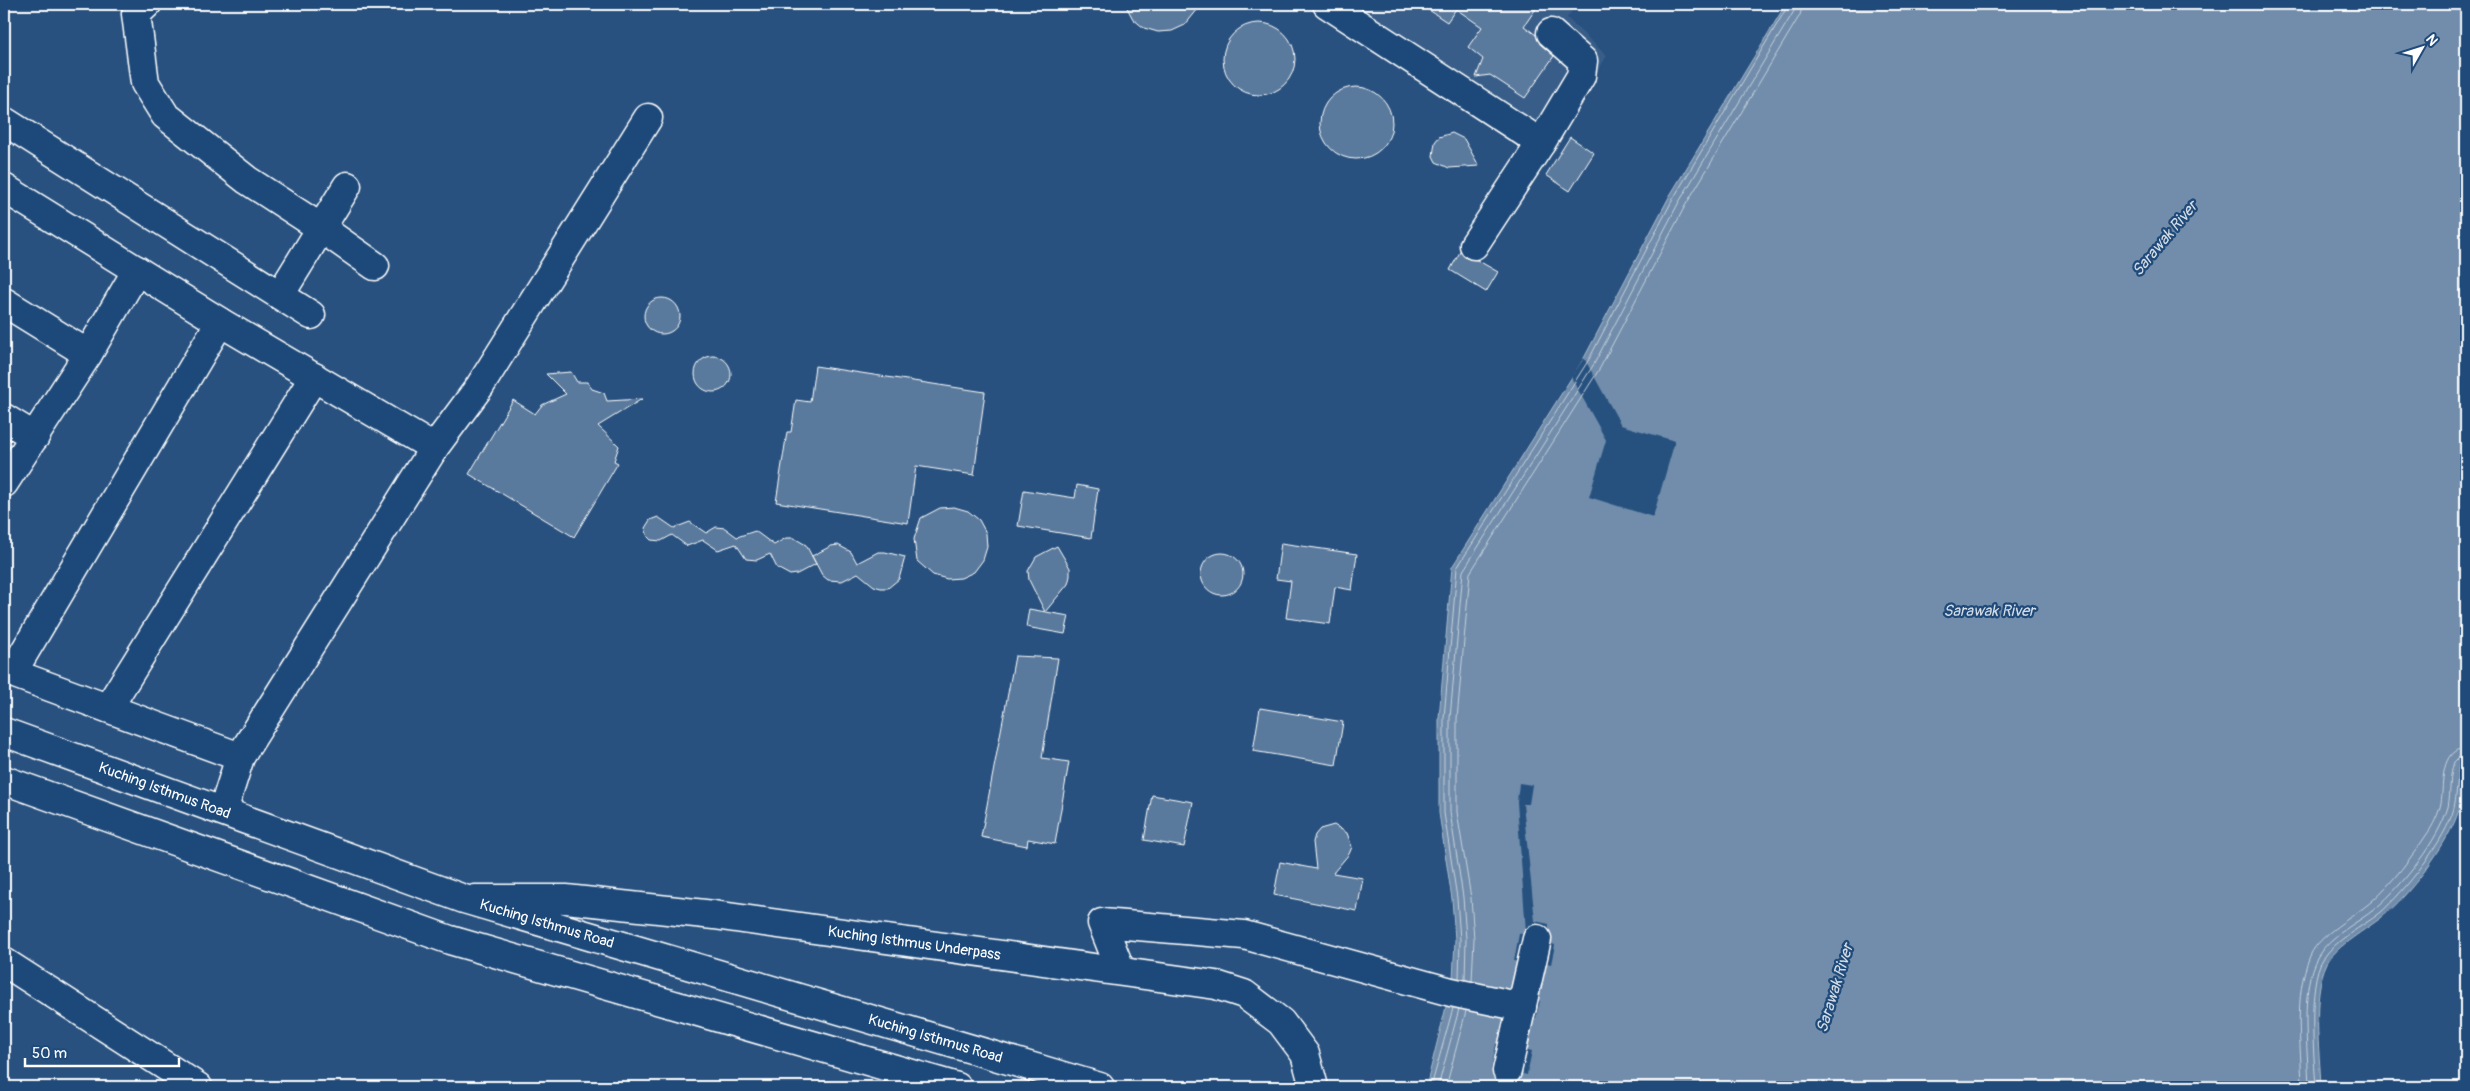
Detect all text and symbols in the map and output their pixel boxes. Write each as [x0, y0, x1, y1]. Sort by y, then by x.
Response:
north arrow [2398, 22, 2448, 72]
text: N [2422, 31, 2441, 49]
water label: Sarawak River [2128, 195, 2203, 280]
water label: Sarawak River [1943, 601, 2037, 621]
street label: Kuching Isthmus Road [96, 758, 233, 824]
street label: Kuching Isthmus Road [477, 895, 616, 953]
street label: Kuching Isthmus Underpass [826, 922, 1002, 965]
water label: Sarawak River [1812, 939, 1859, 1035]
street label: Kuching Isthmus Road [866, 1010, 1005, 1068]
scale bar [25, 1036, 179, 1068]
text: 50 m [32, 1044, 67, 1063]

